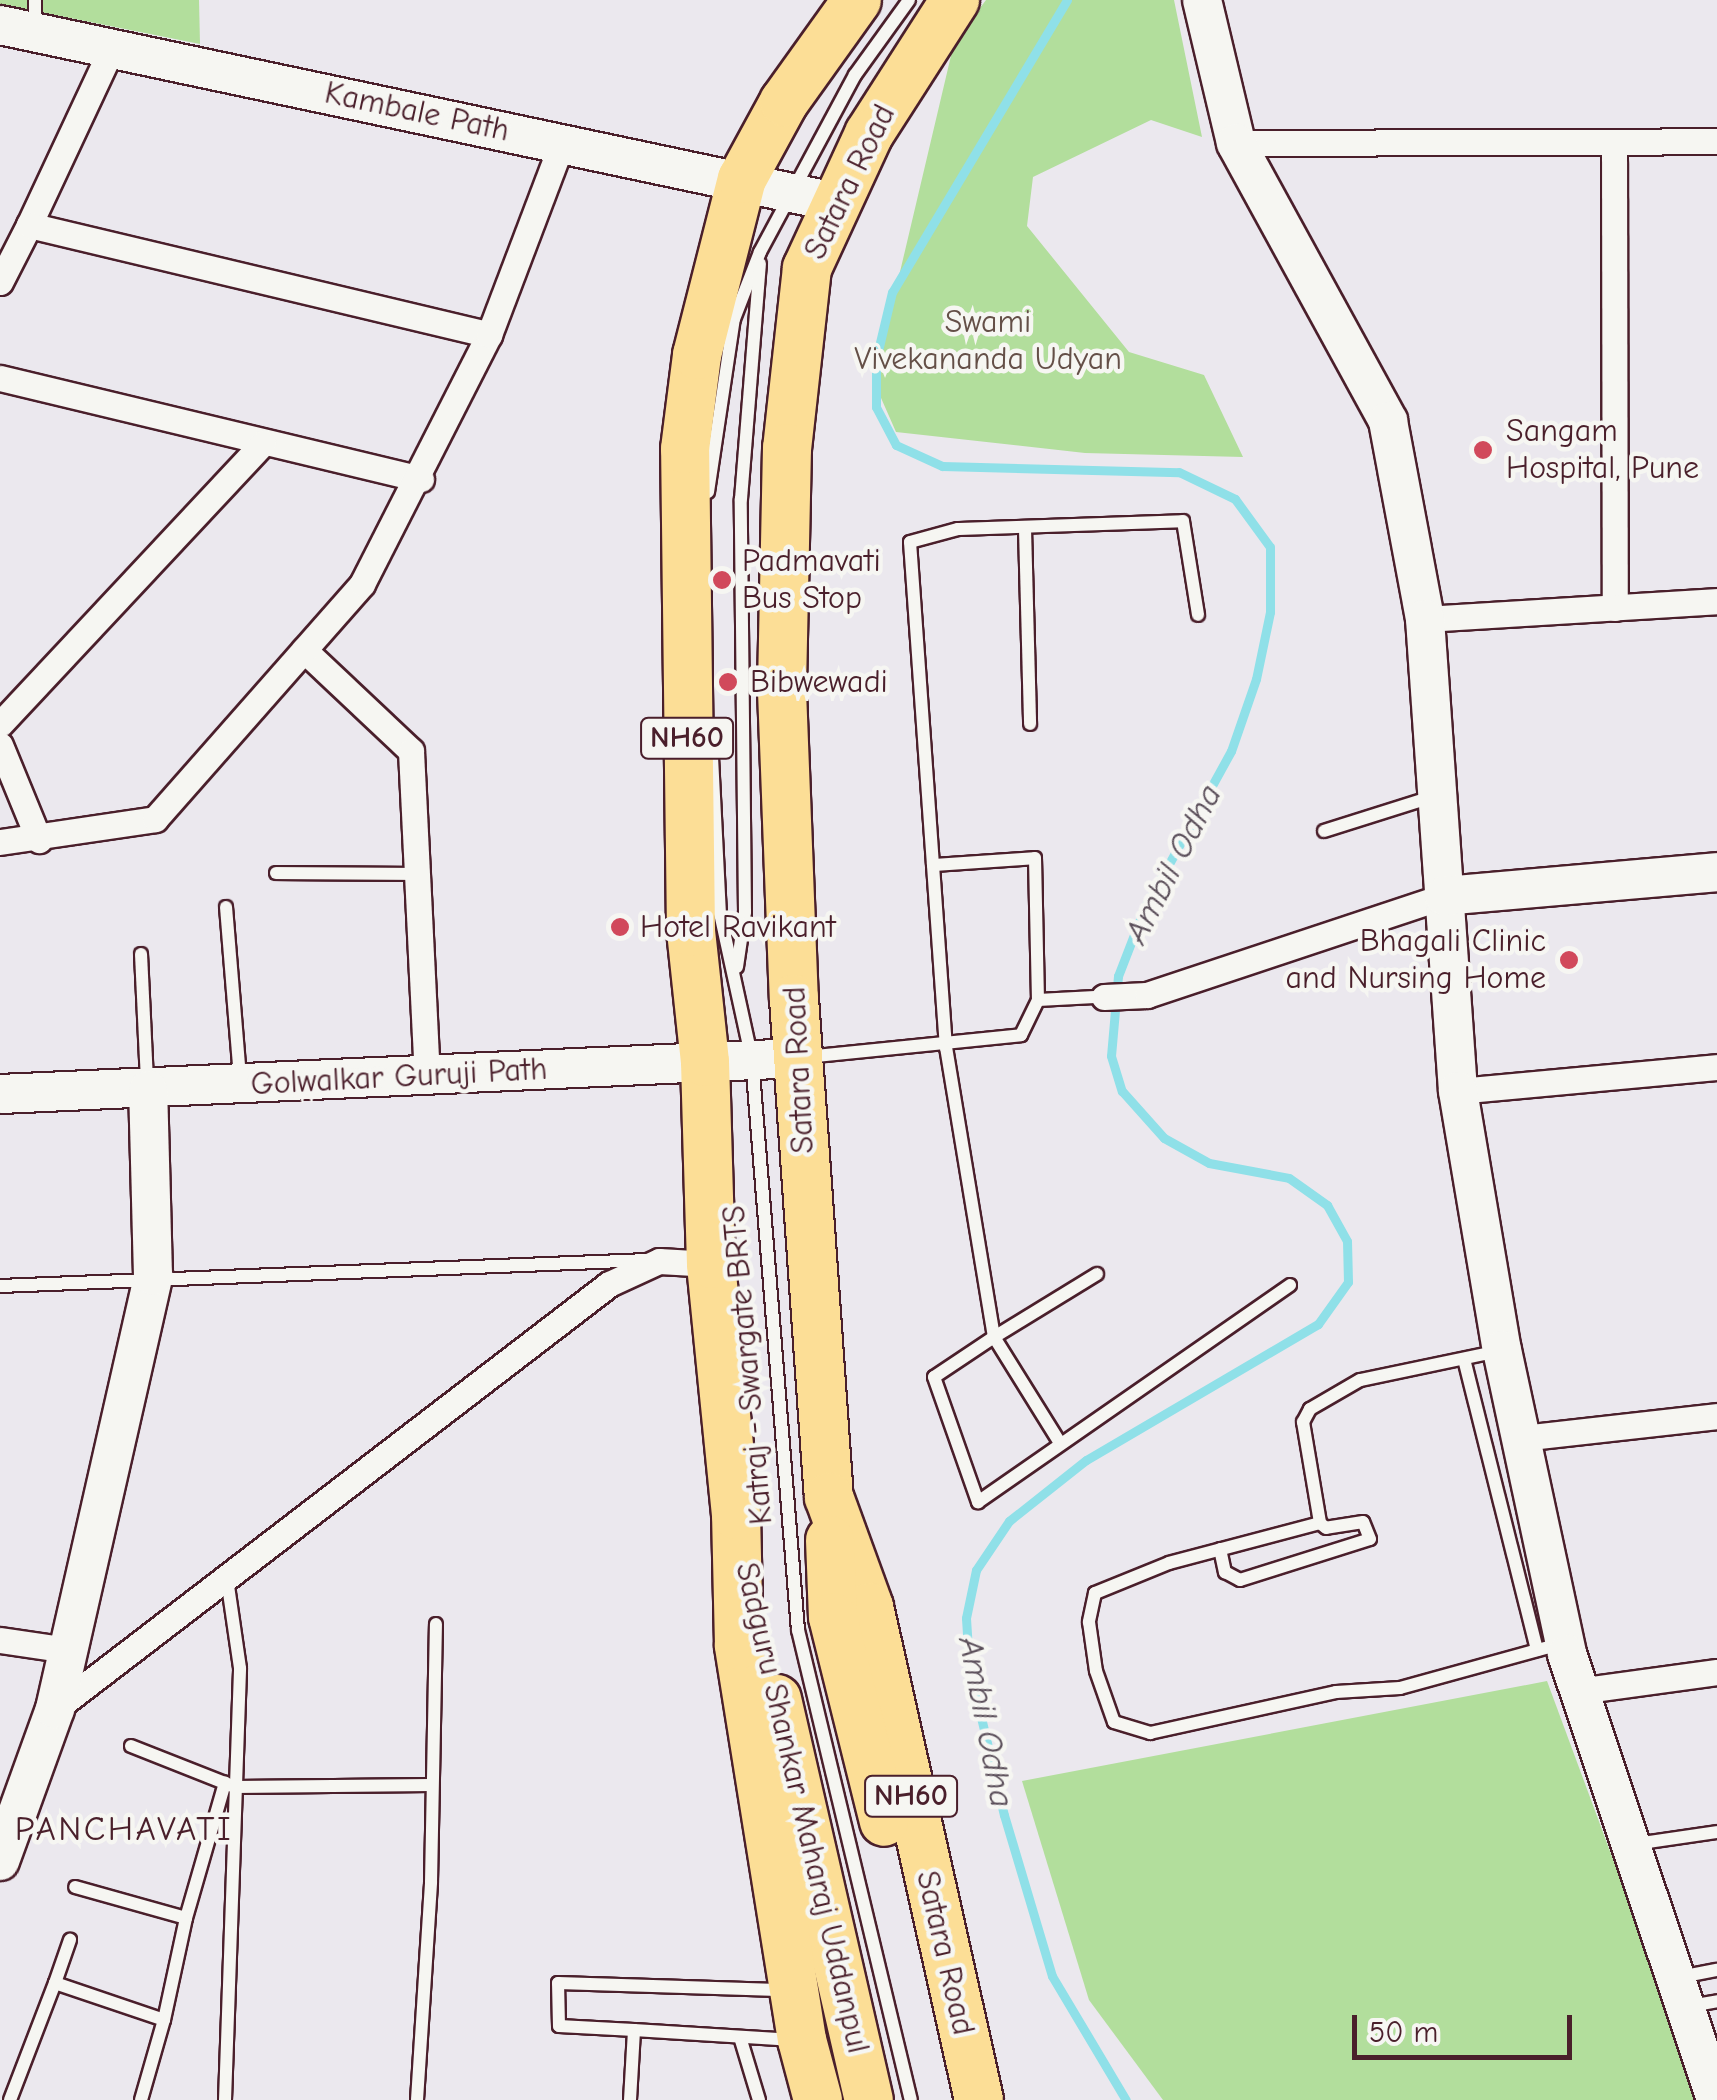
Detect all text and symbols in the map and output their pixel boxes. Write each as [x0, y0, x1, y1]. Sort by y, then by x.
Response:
street label: Kambale Path [321, 74, 513, 150]
street label: Satara Road [796, 98, 904, 266]
park label: Swami Vivekananda Udyan [854, 304, 1122, 379]
place label: Sangam Hospital, Pune [1506, 413, 1699, 488]
marker: Sangam Hospital, Pune [1470, 437, 1496, 463]
place label: Padmavati Bus Stop [742, 543, 881, 618]
marker: Padmavati Bus Stop [711, 569, 733, 591]
place label: Bibwewadi [750, 663, 888, 701]
marker: Bibwewadi [715, 669, 741, 695]
road number: NH60 [640, 713, 734, 763]
water label: Ambil Odha [1115, 777, 1231, 951]
place label: Hotel Ravikant [640, 908, 836, 946]
marker: Hotel Ravikant [609, 916, 631, 938]
place label: Bhagali Clinic and Nursing Home [1286, 923, 1546, 998]
marker: Bhagali Clinic and Nursing Home [1556, 947, 1582, 973]
street label: Satara Road [775, 985, 823, 1155]
street label: Golwalkar Guruji Path [250, 1050, 548, 1104]
street label: Katraj - Swargate BRTS [715, 1204, 781, 1526]
street label: Sadguru Shankar Maharaj Uddanpul [727, 1559, 877, 2057]
water label: Ambil Odha [949, 1633, 1023, 1811]
road number: NH60 [864, 1771, 958, 1821]
district label: PANCHAVATI [15, 1808, 233, 1850]
street label: Satara Road [907, 1867, 983, 2039]
scale bar [1357, 1995, 1577, 2057]
text: 50 m [1369, 2015, 1438, 2050]

